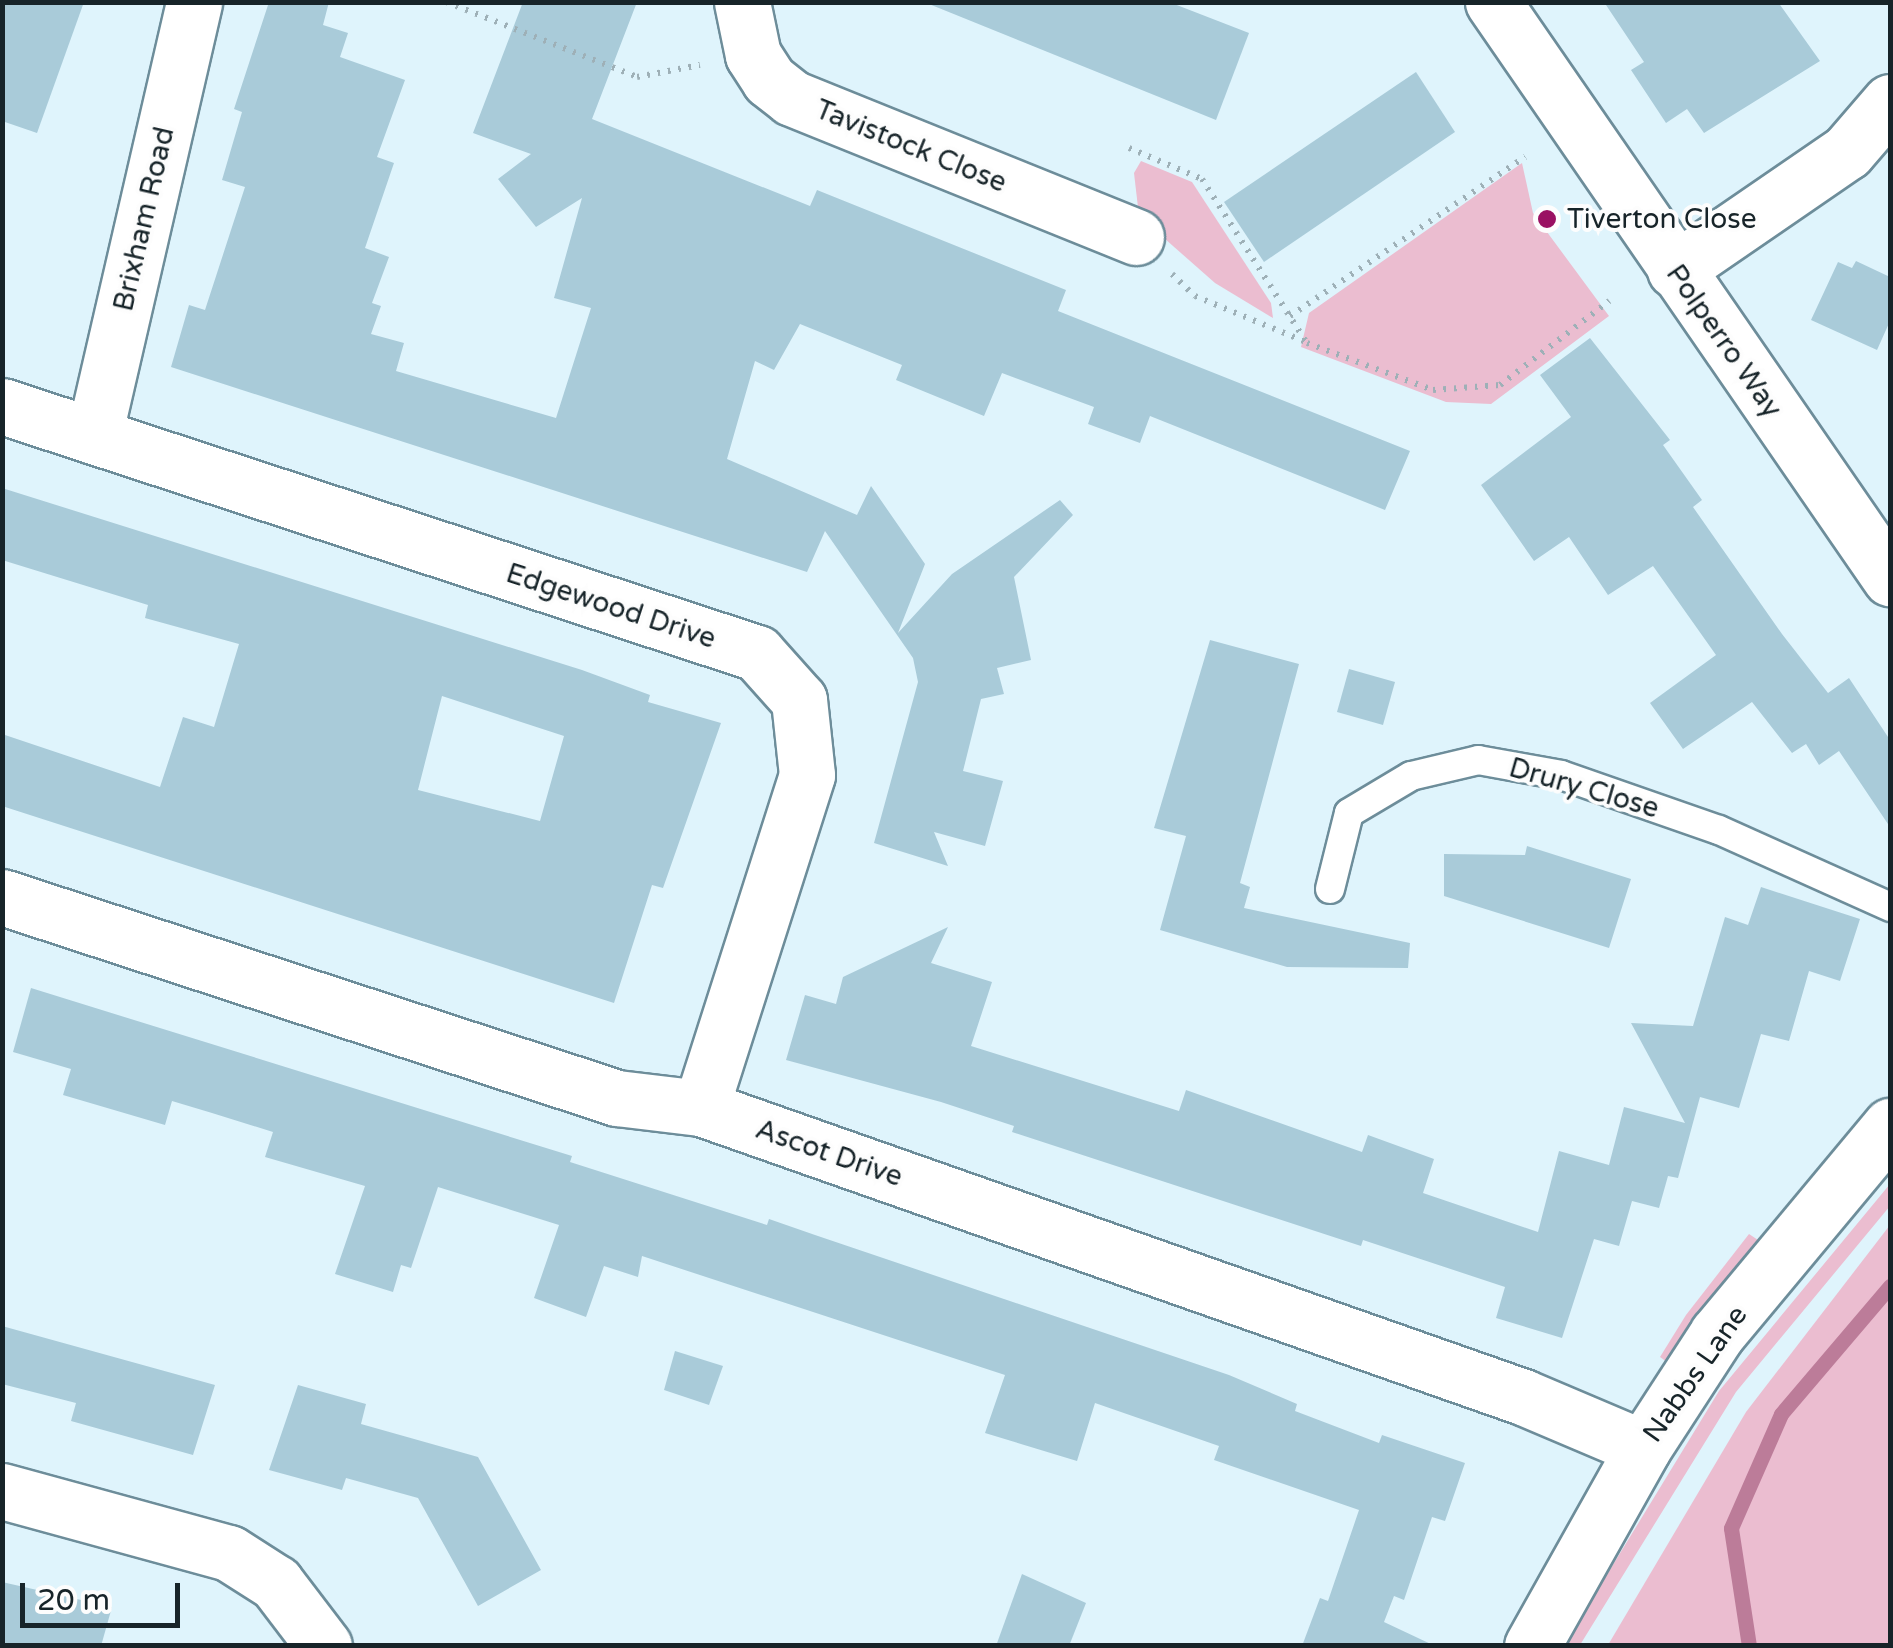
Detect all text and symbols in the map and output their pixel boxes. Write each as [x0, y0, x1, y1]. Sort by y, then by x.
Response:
street label: Tavistock Close [811, 92, 1011, 200]
street label: Brixham Road [106, 124, 182, 314]
place label: Tiverton Close [1567, 202, 1757, 236]
marker: Tiverton Close [1536, 208, 1558, 230]
street label: Polperro Way [1659, 258, 1789, 424]
street label: Edgewood Drive [502, 556, 720, 656]
street label: Drury Close [1505, 751, 1663, 825]
street label: Ascot Drive [751, 1112, 907, 1194]
street label: Nabbs Lane [1636, 1299, 1754, 1449]
scale bar [25, 1563, 185, 1625]
text: 20 m [37, 1582, 110, 1619]

